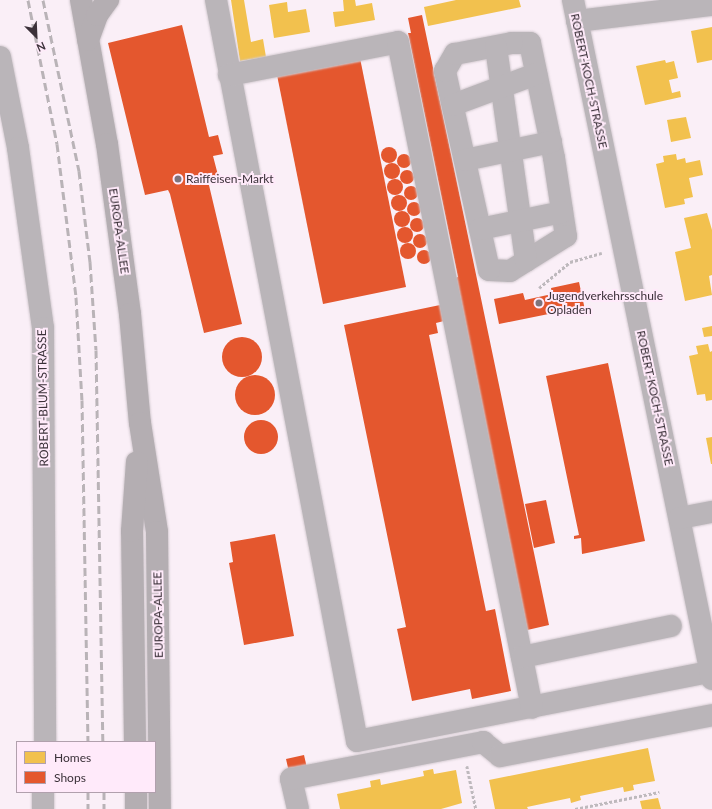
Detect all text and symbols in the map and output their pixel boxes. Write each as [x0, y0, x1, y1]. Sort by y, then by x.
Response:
street label: ROBERT-KOCH-STRASSE [568, 12, 610, 150]
north arrow [16, 16, 56, 56]
text: N [35, 40, 48, 55]
place label: Raiffeisen-Markt [186, 172, 274, 186]
marker: Raiffeisen-Markt [173, 174, 183, 184]
street label: EUROPA-ALLEE [106, 187, 132, 275]
place label: Jugendverkehrsschule Opladen [547, 289, 663, 317]
marker: Jugendverkehrsschule Opladen [534, 298, 544, 308]
street label: ROBERT-BLUM-STRASSE [35, 329, 51, 467]
street label: ROBERT-KOCH-STRASSE [634, 329, 676, 467]
street label: EUROPA-ALLEE [150, 572, 166, 658]
legend [16, 741, 156, 793]
text: Homes [54, 750, 91, 765]
text: Shops [54, 770, 86, 785]

